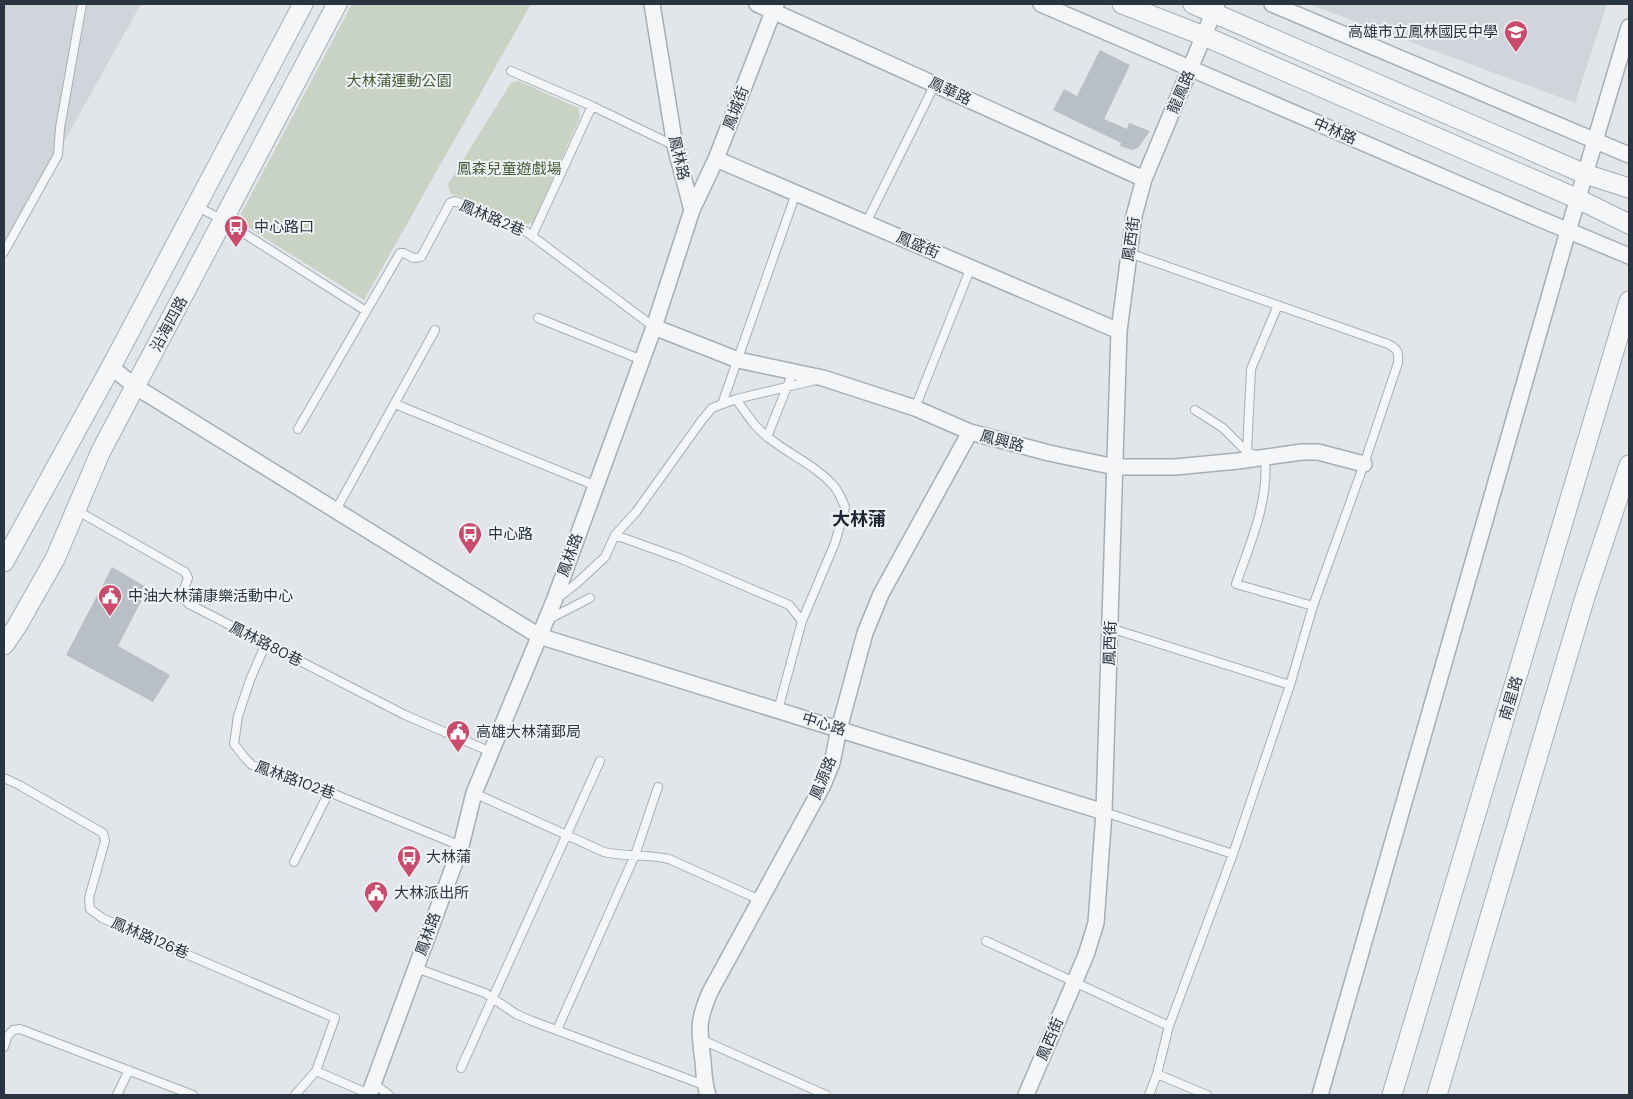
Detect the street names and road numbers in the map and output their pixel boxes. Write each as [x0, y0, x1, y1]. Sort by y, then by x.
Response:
street label: 龍鳳路 [1163, 67, 1199, 117]
street label: 鳳華路 [925, 72, 975, 110]
street label: 鳳城街 [719, 83, 753, 133]
street label: 中林路 [1310, 113, 1360, 149]
street label: 鳳林路 [664, 134, 694, 182]
street label: 鳳林路2巷 [457, 195, 527, 241]
street label: 鳳西街 [1118, 215, 1144, 263]
street label: 鳳盛街 [893, 227, 943, 263]
street label: 沿海四路 [146, 293, 192, 355]
street label: 鳳興路 [978, 426, 1026, 456]
street label: 鳳林路 [553, 530, 587, 580]
street label: 鳳林路80巷 [226, 617, 306, 671]
street label: 鳳西街 [1099, 620, 1121, 666]
street label: 南星路 [1495, 674, 1527, 722]
street label: 中心路 [800, 708, 848, 740]
street label: 鳳源路 [805, 753, 841, 803]
street label: 鳳林路102巷 [252, 756, 338, 804]
street label: 鳳林路 [411, 909, 445, 959]
street label: 鳳林路126巷 [108, 913, 192, 963]
street label: 鳳西街 [1032, 1014, 1068, 1064]

